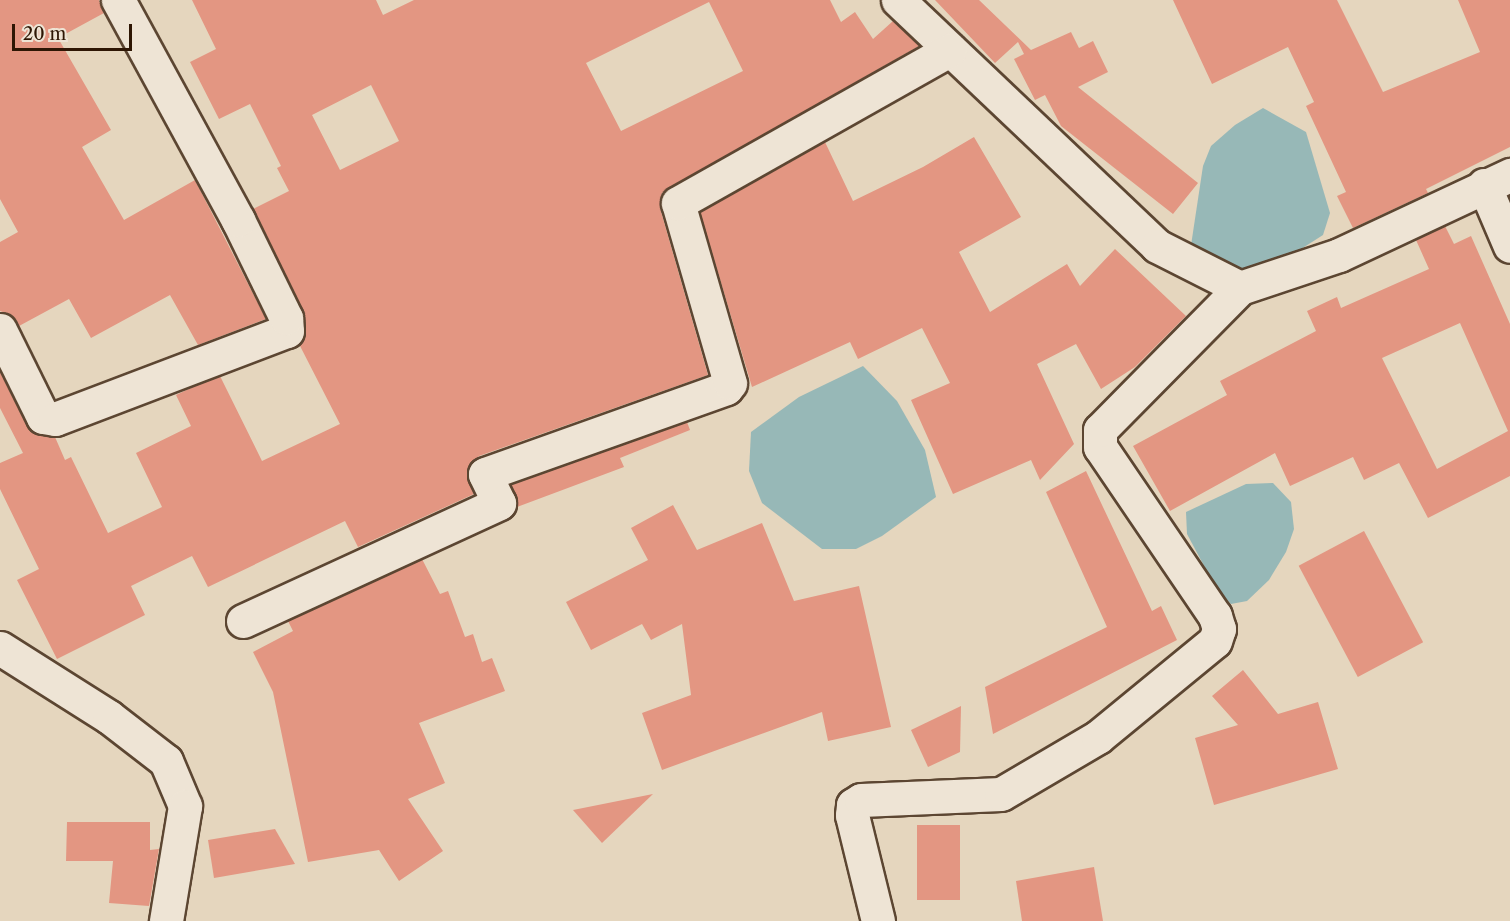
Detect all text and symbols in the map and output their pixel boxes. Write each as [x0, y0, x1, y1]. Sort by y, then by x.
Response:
scale bar [15, 12, 135, 50]
text: 20 m [23, 23, 66, 45]

